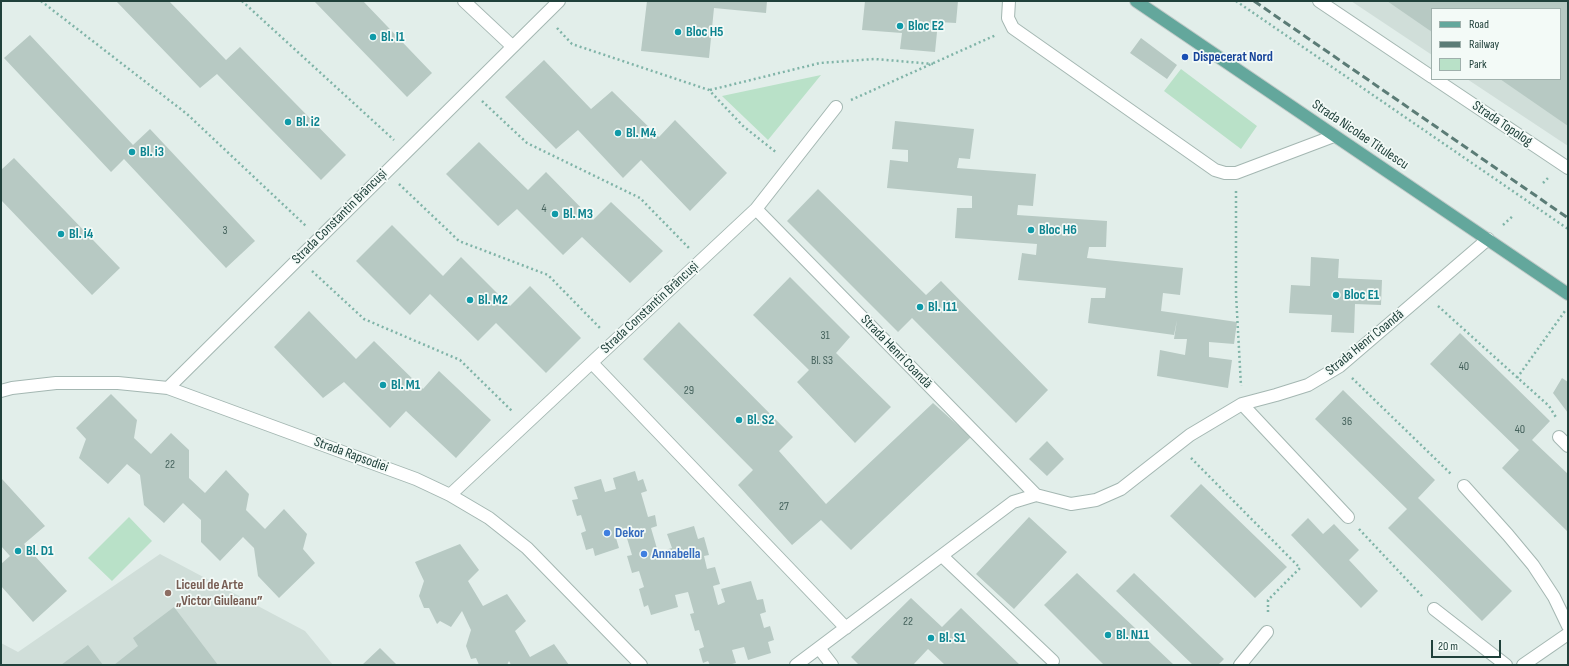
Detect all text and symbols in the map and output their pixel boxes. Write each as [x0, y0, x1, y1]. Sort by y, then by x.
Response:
legend [1431, 8, 1561, 80]
text: Road [1469, 17, 1489, 32]
place label: Bloc E2 [908, 18, 944, 34]
marker: Bloc E2 [895, 21, 905, 31]
place label: Bloc H5 [686, 24, 723, 40]
marker: Bloc H5 [673, 27, 683, 37]
place label: Bl. I1 [381, 29, 404, 45]
marker: Bl. I1 [368, 32, 378, 42]
text: Railway [1469, 37, 1499, 52]
place label: Dispecerat Nord [1193, 49, 1273, 65]
marker: Dispecerat Nord [1180, 52, 1190, 62]
text: Park [1469, 57, 1487, 72]
street label: Strada Nicolae Titulescu [1308, 96, 1412, 174]
street label: Strada Topolog [1469, 98, 1535, 150]
place label: Bl. i2 [296, 114, 320, 130]
marker: Bl. i2 [283, 117, 293, 127]
place label: Bl. M4 [626, 125, 656, 141]
marker: Bl. M4 [613, 128, 623, 138]
place label: Bl. i3 [140, 144, 164, 160]
marker: Bl. i3 [127, 147, 137, 157]
street label: Strada Constantin Brâncuși [289, 166, 391, 268]
house number: 4 [541, 202, 547, 216]
place label: Bl. M3 [563, 206, 593, 222]
marker: Bl. M3 [550, 209, 560, 219]
place label: Bloc H6 [1039, 222, 1077, 238]
house number: 3 [222, 224, 228, 238]
marker: Bloc H6 [1026, 225, 1036, 235]
place label: Bl. i4 [69, 226, 93, 242]
marker: Bl. i4 [56, 229, 66, 239]
street label: Strada Constantin Brâncuși [598, 258, 702, 358]
place label: Bloc E1 [1344, 287, 1379, 303]
marker: Bloc E1 [1331, 290, 1341, 300]
place label: Bl. M2 [478, 292, 508, 308]
marker: Bl. M2 [465, 295, 475, 305]
place label: Bl. I11 [928, 299, 957, 315]
marker: Bl. I11 [915, 302, 925, 312]
street label: Strada Henri Coandă [1323, 306, 1407, 380]
street label: Strada Henri Coandă [857, 312, 935, 392]
house number: 31 [820, 329, 830, 343]
house number: Bl. S3 [811, 354, 833, 368]
house number: 40 [1459, 360, 1469, 374]
place label: Bl. M1 [391, 377, 420, 393]
marker: Bl. M1 [378, 380, 388, 390]
house number: 29 [684, 384, 694, 398]
place label: Bl. S2 [747, 412, 774, 428]
marker: Bl. S2 [734, 415, 744, 425]
house number: 36 [1342, 415, 1352, 429]
house number: 40 [1515, 423, 1525, 437]
street label: Strada Rapsodiei [312, 434, 390, 476]
house number: 22 [165, 458, 175, 472]
house number: 27 [779, 500, 789, 514]
place label: Dekor [615, 525, 644, 541]
marker: Dekor [602, 528, 612, 538]
place label: Bl. D1 [26, 543, 54, 559]
marker: Bl. D1 [13, 546, 23, 556]
place label: Annabella [652, 546, 700, 562]
marker: Annabella [639, 549, 649, 559]
place label: Liceul de Arte „Victor Giuleanu” [176, 577, 263, 610]
marker: Liceul de Arte „Victor Giuleanu” [163, 588, 173, 598]
house number: 22 [903, 615, 913, 629]
place label: Bl. N11 [1116, 627, 1149, 643]
place label: Bl. S1 [939, 630, 966, 646]
marker: Bl. N11 [1103, 630, 1113, 640]
scale bar [1433, 632, 1503, 658]
marker: Bl. S1 [926, 633, 936, 643]
text: 20 m [1438, 639, 1458, 654]

